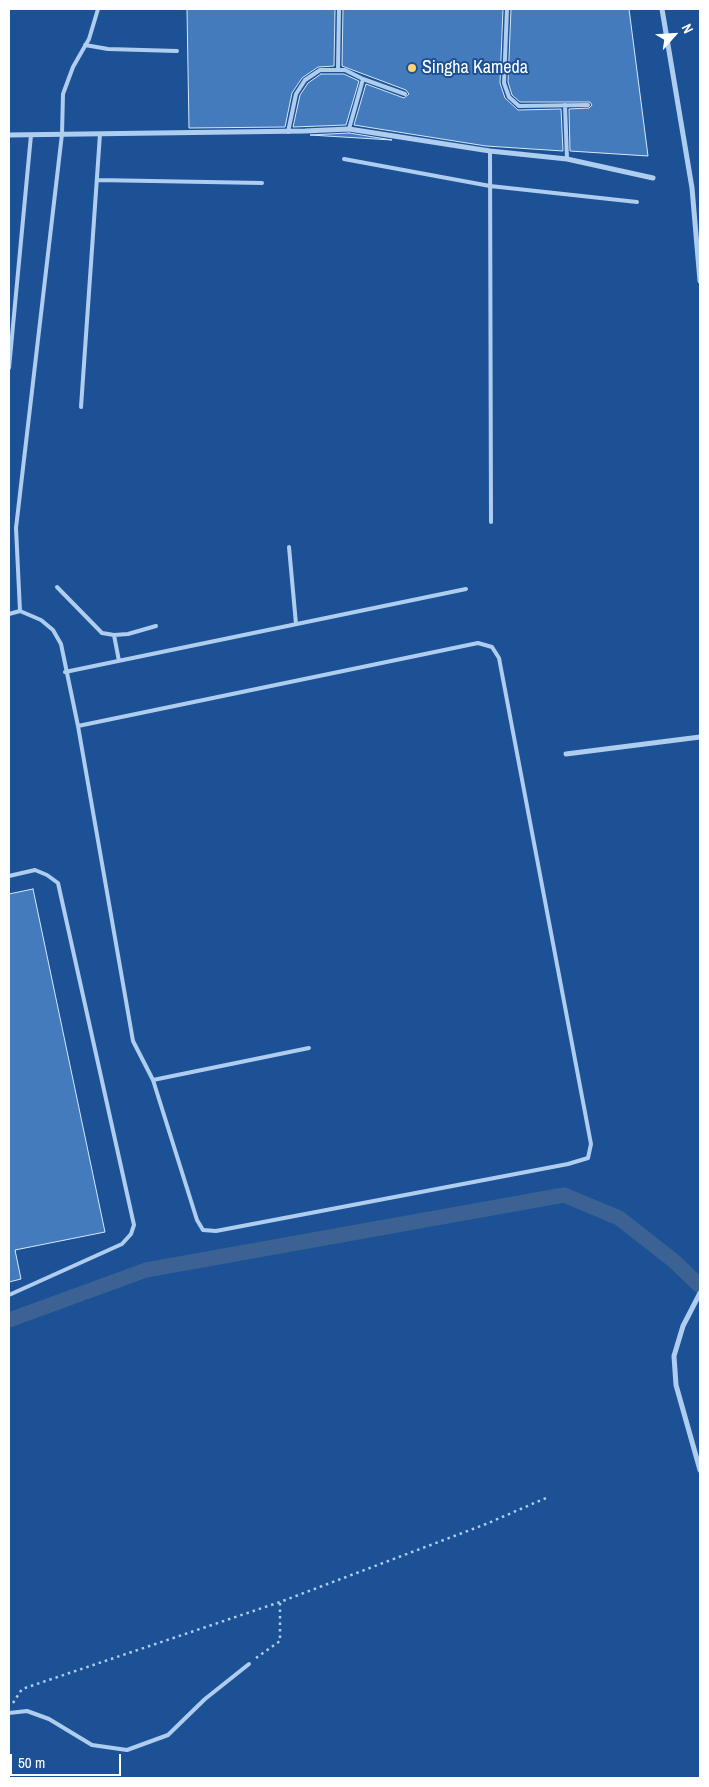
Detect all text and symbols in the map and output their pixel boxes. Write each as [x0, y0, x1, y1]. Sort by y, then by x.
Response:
north arrow [649, 10, 699, 60]
text: N [678, 21, 697, 36]
place label: Singha Kameda [422, 57, 528, 79]
marker: Singha Kameda [406, 62, 418, 74]
scale bar [12, 1744, 124, 1776]
text: 50 m [18, 1752, 45, 1773]

